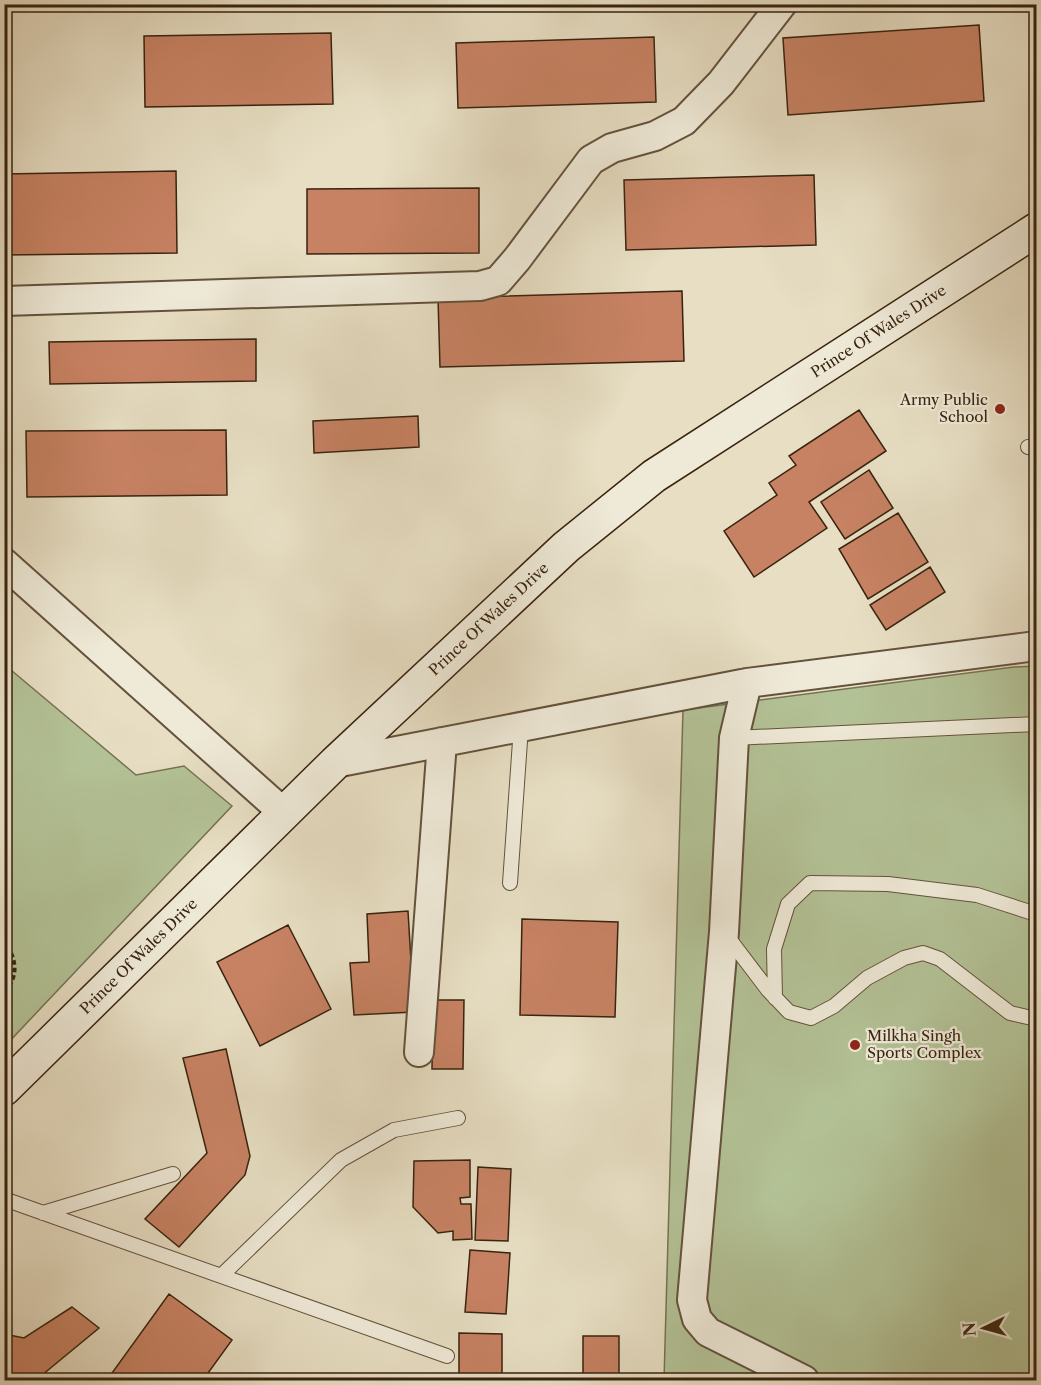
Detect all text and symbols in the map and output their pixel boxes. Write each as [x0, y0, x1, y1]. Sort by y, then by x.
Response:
street label: Prince Of Wales Drive [807, 280, 950, 382]
place label: Army Public School [899, 390, 989, 426]
marker: Army Public School [993, 402, 1007, 416]
street label: Prince Of Wales Drive [424, 558, 552, 680]
street label: Prince Of Wales Drive [76, 894, 201, 1018]
place label: Milkha Singh Sports Complex [867, 1026, 982, 1062]
marker: Milkha Singh Sports Complex [848, 1038, 862, 1052]
north arrow [954, 1298, 1014, 1358]
text: N [958, 1321, 980, 1337]

